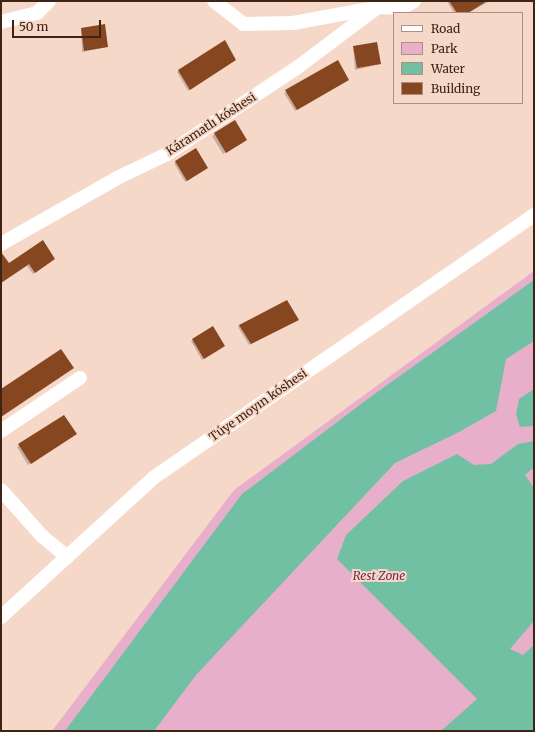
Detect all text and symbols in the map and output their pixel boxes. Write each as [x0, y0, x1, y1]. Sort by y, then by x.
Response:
scale bar [14, 12, 103, 38]
legend [393, 12, 523, 104]
text: 50 m [19, 19, 48, 34]
text: Road [431, 21, 460, 36]
text: Park [431, 41, 458, 56]
text: Water [431, 61, 465, 76]
text: Building [431, 81, 480, 96]
street label: Káramatlı kóshesi [163, 90, 259, 158]
street label: Túye moyın kóshesi [206, 366, 310, 444]
park label: Rest Zone [353, 569, 405, 583]

